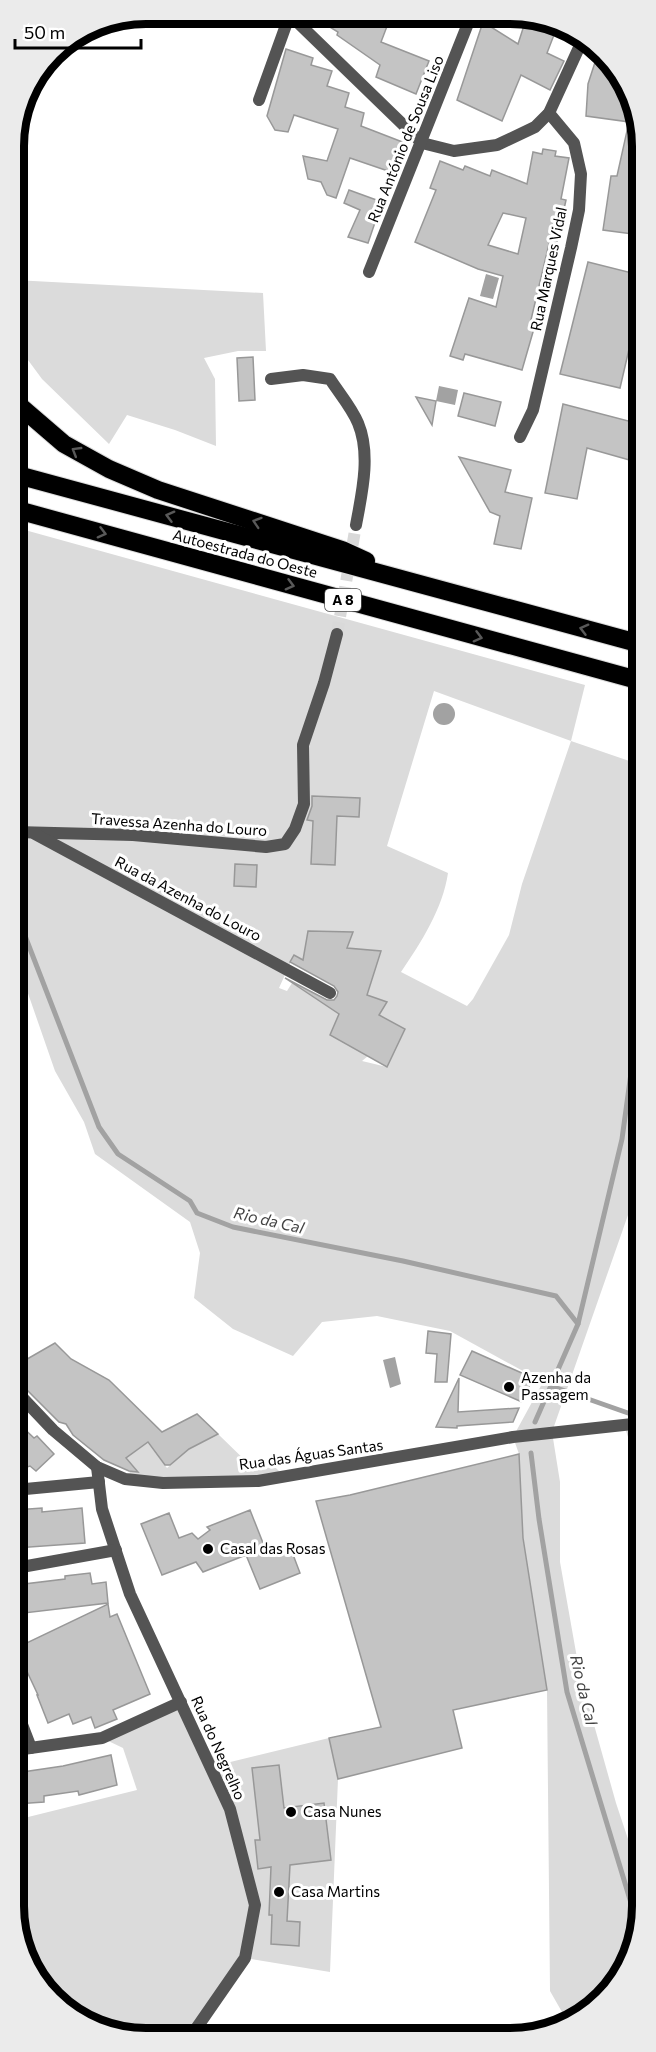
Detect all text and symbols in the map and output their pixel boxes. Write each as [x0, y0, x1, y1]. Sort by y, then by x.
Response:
scale bar [15, 12, 141, 50]
text: 50 m [24, 21, 65, 43]
street label: Rua António de Sousa Liso [363, 52, 447, 225]
street label: Rua Marques Vidal [526, 205, 570, 332]
one-way arrow [72, 446, 82, 458]
one-way arrow [165, 511, 175, 524]
one-way arrow [252, 517, 263, 529]
street label: Autoestrada do Oeste [171, 525, 320, 581]
one-way arrow [97, 526, 107, 539]
one-way arrow [284, 578, 295, 590]
road number: A 8 [325, 589, 361, 611]
one-way arrow [579, 624, 590, 636]
one-way arrow [473, 629, 483, 642]
street label: Travessa Azenha do Louro [91, 809, 268, 839]
street label: Rua da Azenha do Louro [112, 852, 265, 944]
water label: Rio da Cal [232, 1202, 307, 1237]
place label: Azenha da Passagem [521, 1368, 591, 1403]
marker: Azenha da Passagem [502, 1380, 516, 1394]
street label: Rua das Águas Santas [237, 1434, 384, 1473]
place label: Casal das Rosas [220, 1539, 326, 1557]
marker: Casal das Rosas [201, 1542, 215, 1556]
water label: Rio da Cal [567, 1653, 602, 1728]
street label: Rua do Negrelho [188, 1693, 250, 1802]
place label: Casa Nunes [303, 1802, 382, 1820]
marker: Casa Nunes [284, 1805, 298, 1819]
place label: Casa Martins [291, 1882, 380, 1900]
marker: Casa Martins [272, 1885, 286, 1899]

